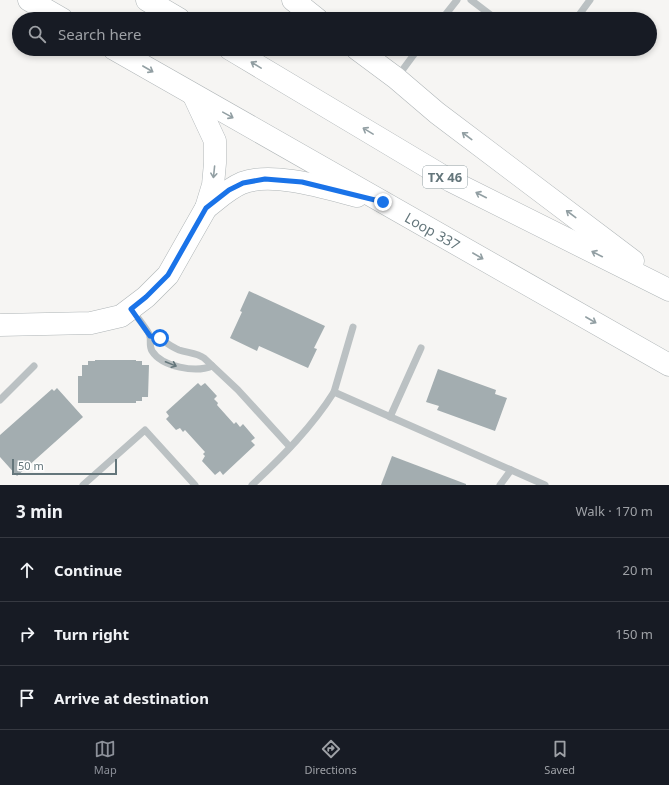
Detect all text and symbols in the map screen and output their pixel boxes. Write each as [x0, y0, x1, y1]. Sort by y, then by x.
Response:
search box [12, 12, 657, 56]
icon: search [26, 23, 48, 45]
text: Search here [58, 24, 141, 44]
one-way arrow [250, 60, 262, 68]
one-way arrow [141, 65, 153, 73]
one-way arrow [222, 111, 234, 119]
one-way arrow [362, 126, 374, 134]
one-way arrow [462, 131, 473, 140]
one-way arrow [210, 165, 218, 178]
road number: TX 46 [423, 166, 467, 188]
one-way arrow [475, 191, 487, 198]
route end [374, 193, 392, 211]
street label: Loop 337 [402, 207, 464, 254]
one-way arrow [565, 210, 576, 218]
one-way arrow [591, 250, 603, 257]
one-way arrow [472, 253, 484, 261]
one-way arrow [585, 317, 597, 325]
route start [151, 329, 169, 347]
one-way arrow [165, 360, 177, 368]
scale bar [12, 457, 117, 476]
text: 50 m [18, 458, 44, 473]
text: 3 min [16, 500, 63, 523]
text: Walk · 170 m [575, 502, 653, 520]
icon: ahead [16, 559, 38, 581]
text: Continue [54, 560, 122, 580]
text: 20 m [623, 561, 653, 579]
icon: right [16, 623, 38, 645]
text: Turn right [54, 624, 129, 644]
text: 150 m [615, 625, 653, 643]
icon: arrive [16, 687, 38, 709]
text: Arrive at destination [54, 688, 209, 708]
tab: Map [94, 738, 117, 777]
tab: Directions [304, 738, 357, 777]
tab: Saved [544, 738, 575, 777]

